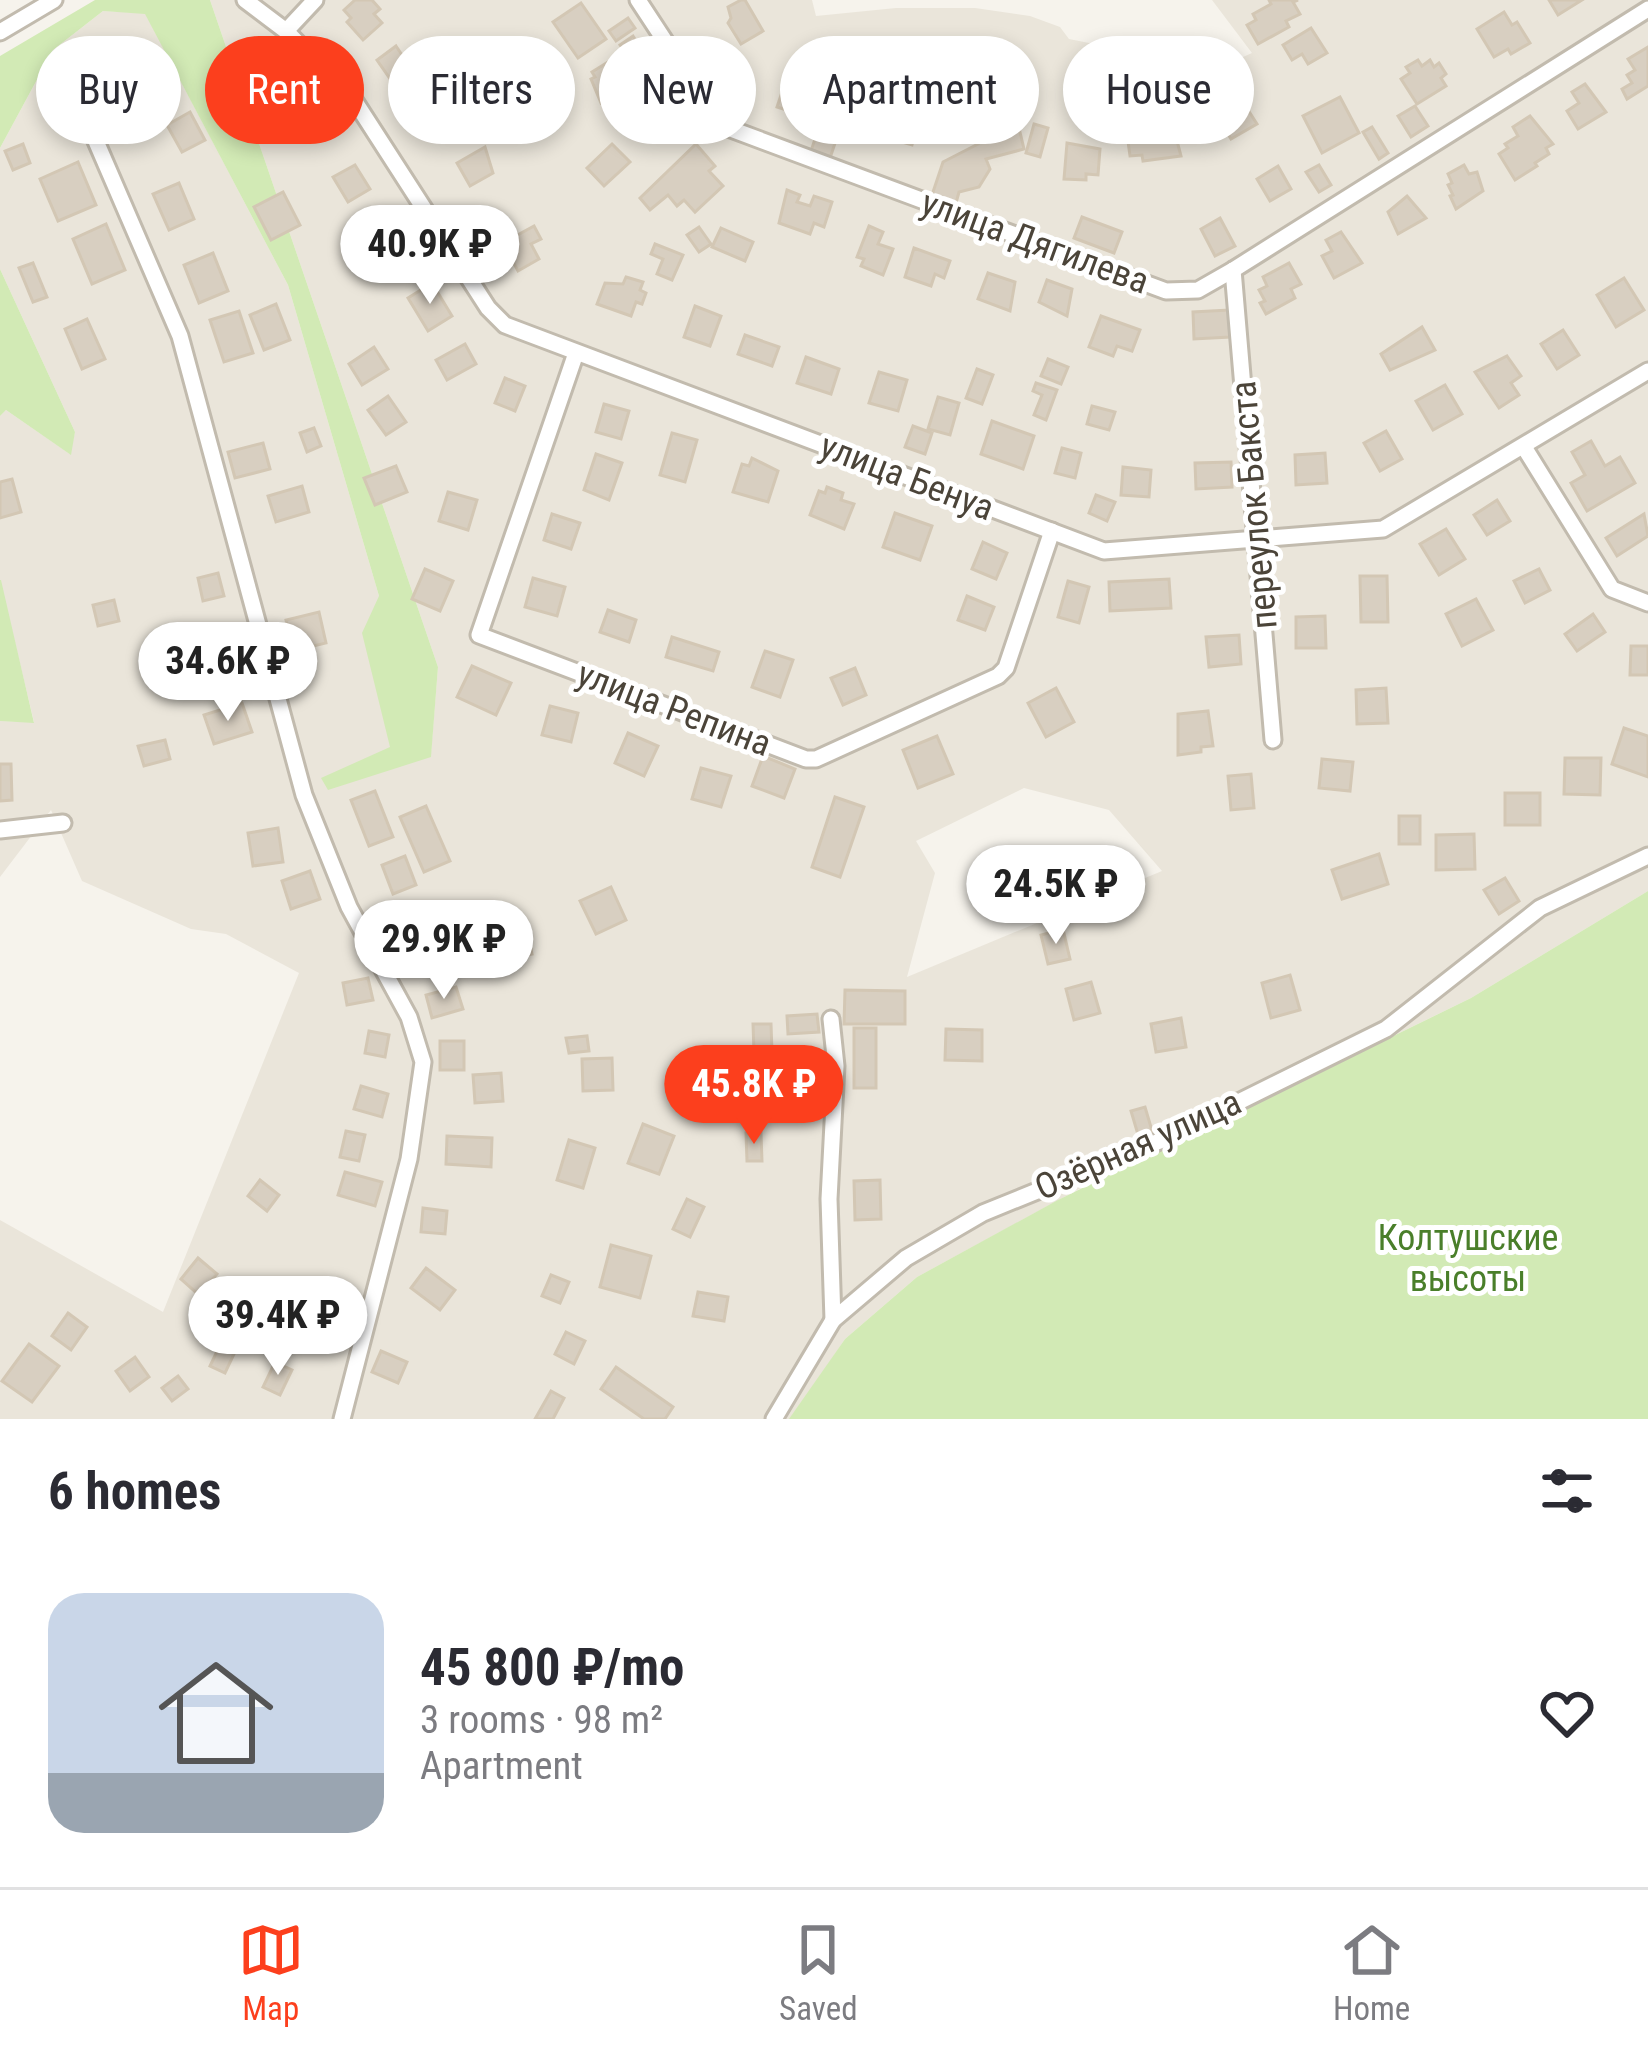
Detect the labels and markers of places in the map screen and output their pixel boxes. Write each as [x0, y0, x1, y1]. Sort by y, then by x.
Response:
pin: 40.9K ₽ [319, 205, 541, 307]
pin: 34.6K ₽ [117, 622, 339, 724]
pin: 24.5K ₽ [945, 845, 1167, 947]
pin: 29.9K ₽ [333, 900, 555, 1002]
pin: 45.8K ₽ [643, 1045, 865, 1147]
pin: 39.4K ₽ [167, 1276, 389, 1378]

